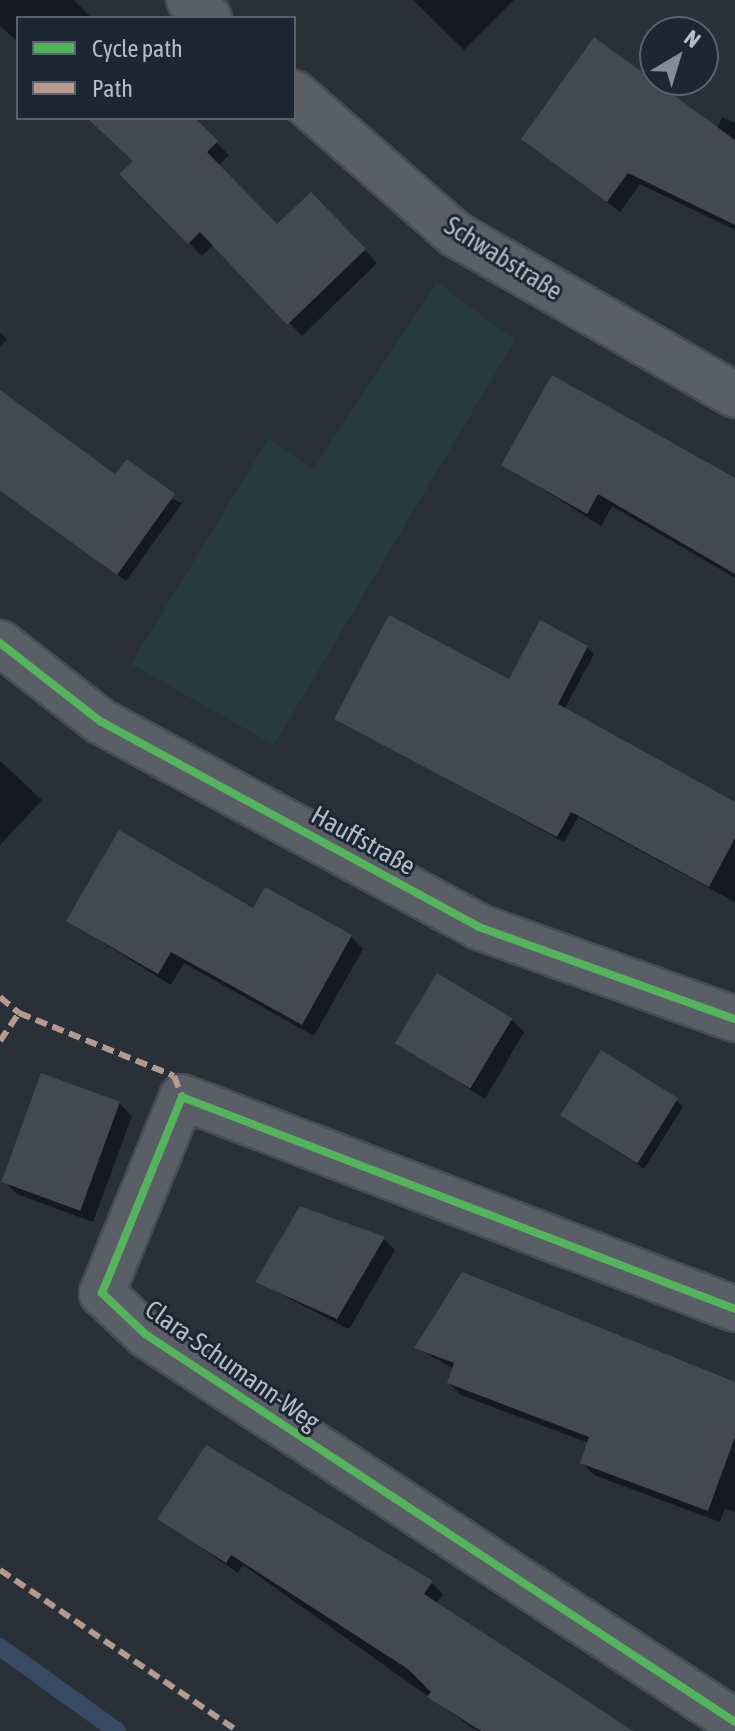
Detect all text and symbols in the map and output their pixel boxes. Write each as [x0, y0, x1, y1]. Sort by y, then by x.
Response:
legend [16, 16, 296, 120]
north arrow [639, 16, 719, 96]
text: N [679, 24, 706, 53]
text: Cycle path [92, 35, 183, 62]
text: Path [92, 75, 133, 102]
street label: Schwabstraße [438, 211, 568, 307]
street label: Hauffstraße [306, 800, 420, 882]
street label: Clara-Schumann-Weg [139, 1294, 325, 1438]

